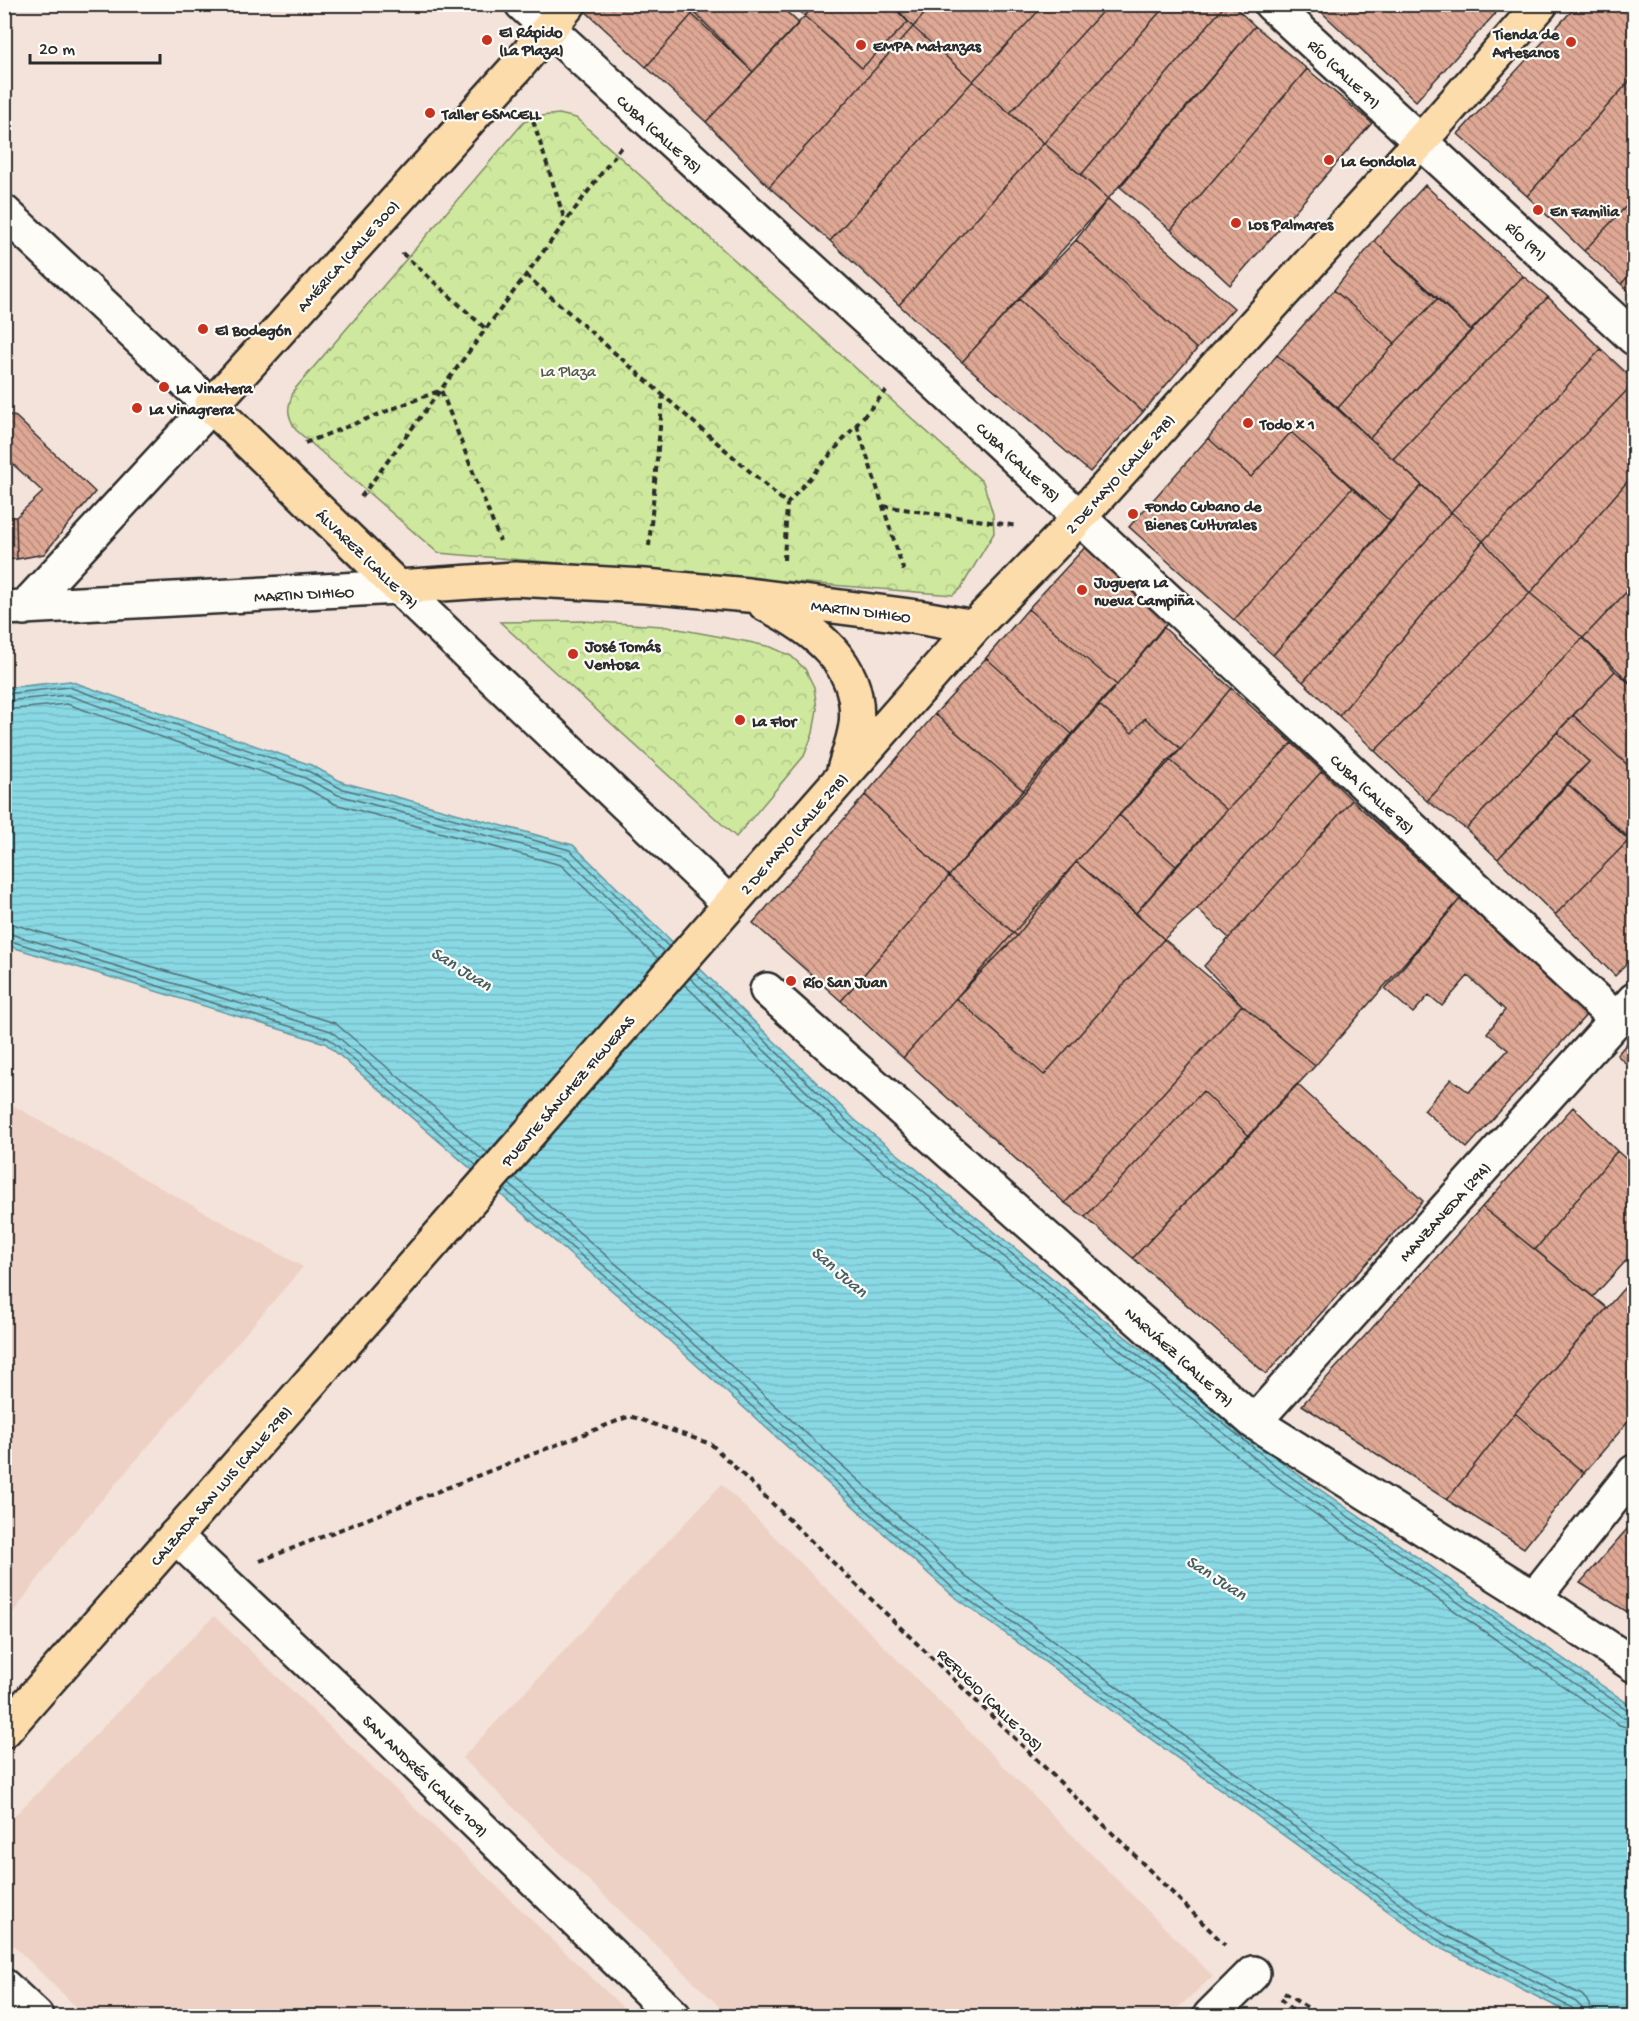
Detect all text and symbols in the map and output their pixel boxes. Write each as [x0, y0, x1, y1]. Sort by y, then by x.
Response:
place label: El Rápido (La Plaza) [499, 25, 564, 62]
scale bar [30, 27, 160, 65]
place label: Tienda de Artesanos [1492, 27, 1560, 64]
marker: El Rápido (La Plaza) [480, 33, 494, 47]
marker: Tienda de Artesanos [1564, 35, 1578, 49]
street label: RÍO (CALLE 91) [1302, 36, 1384, 114]
marker: EMPA Matanzas [854, 38, 868, 52]
place label: EMPA Matanzas [873, 39, 982, 58]
text: 20 m [39, 40, 75, 61]
street label: CUBA (CALLE 95) [611, 92, 704, 179]
marker: Taller GSMCELL [423, 106, 437, 120]
place label: Taller GSMCELL [440, 107, 542, 126]
marker: La Gondola [1322, 153, 1336, 167]
place label: La Gondola [1341, 154, 1417, 173]
street label: AMÉRICA (CALLE 300) [294, 198, 405, 317]
marker: En Familia [1531, 203, 1545, 217]
place label: En Familia [1550, 204, 1620, 223]
marker: Los Palmares [1229, 216, 1243, 230]
place label: Los Palmares [1248, 217, 1334, 236]
street label: RÍO (91) [1500, 218, 1550, 266]
marker: El Bodegón [196, 322, 210, 336]
place label: El Bodegón [215, 323, 292, 342]
park label: La Plaza [540, 364, 597, 383]
marker: La Vinatera [157, 380, 171, 394]
place label: La Vinatera [176, 381, 254, 400]
marker: La Vinagrera [130, 401, 144, 415]
place label: La Vinagrera [149, 402, 235, 421]
street label: 2 DE MAYO (CALLE 298) [1063, 412, 1180, 539]
marker: Todo x 1 [1241, 416, 1255, 430]
place label: Todo x 1 [1258, 417, 1315, 436]
street label: CUBA (CALLE 95) [970, 420, 1063, 507]
place label: Fondo Cubano de Bienes Culturales [1144, 499, 1262, 536]
street label: ÁLVAREZ (CALLE 97) [310, 506, 421, 614]
marker: Fondo Cubano de Bienes Culturales [1126, 507, 1140, 521]
place label: Juguera La nueva Campiña [1093, 575, 1195, 612]
marker: Juguera La nueva Campiña [1075, 583, 1089, 597]
street label: MARTIN DIHIGO [254, 584, 355, 609]
street label: MARTIN DIHIGO [810, 598, 912, 629]
place label: José Tomás Ventosa [584, 639, 661, 676]
marker: José Tomás Ventosa [566, 647, 580, 661]
marker: La Flor [733, 713, 747, 727]
place label: La Flor [752, 714, 799, 733]
street label: CUBA (CALLE 95) [1324, 752, 1417, 839]
street label: 2 DE MAYO (CALLE 298) [738, 771, 853, 900]
water label: San Juan [426, 943, 495, 997]
marker: Río San Juan [784, 974, 798, 988]
place label: Río San Juan [802, 975, 888, 994]
street label: PUENTE SÁNCHEZ FIGUERAS [497, 1012, 641, 1173]
street label: MANZANEDA (294) [1397, 1160, 1496, 1267]
water label: San Juan [806, 1243, 871, 1303]
street label: NARVÁEZ (CALLE 97) [1119, 1304, 1237, 1412]
street label: CALZADA SAN LUIS (CALLE 298) [148, 1403, 297, 1571]
water label: San Juan [1182, 1552, 1250, 1607]
street label: REFUGIO (CALLE 105) [932, 1646, 1045, 1757]
street label: SAN ANDRÉS (CALLE 109) [357, 1713, 490, 1842]

